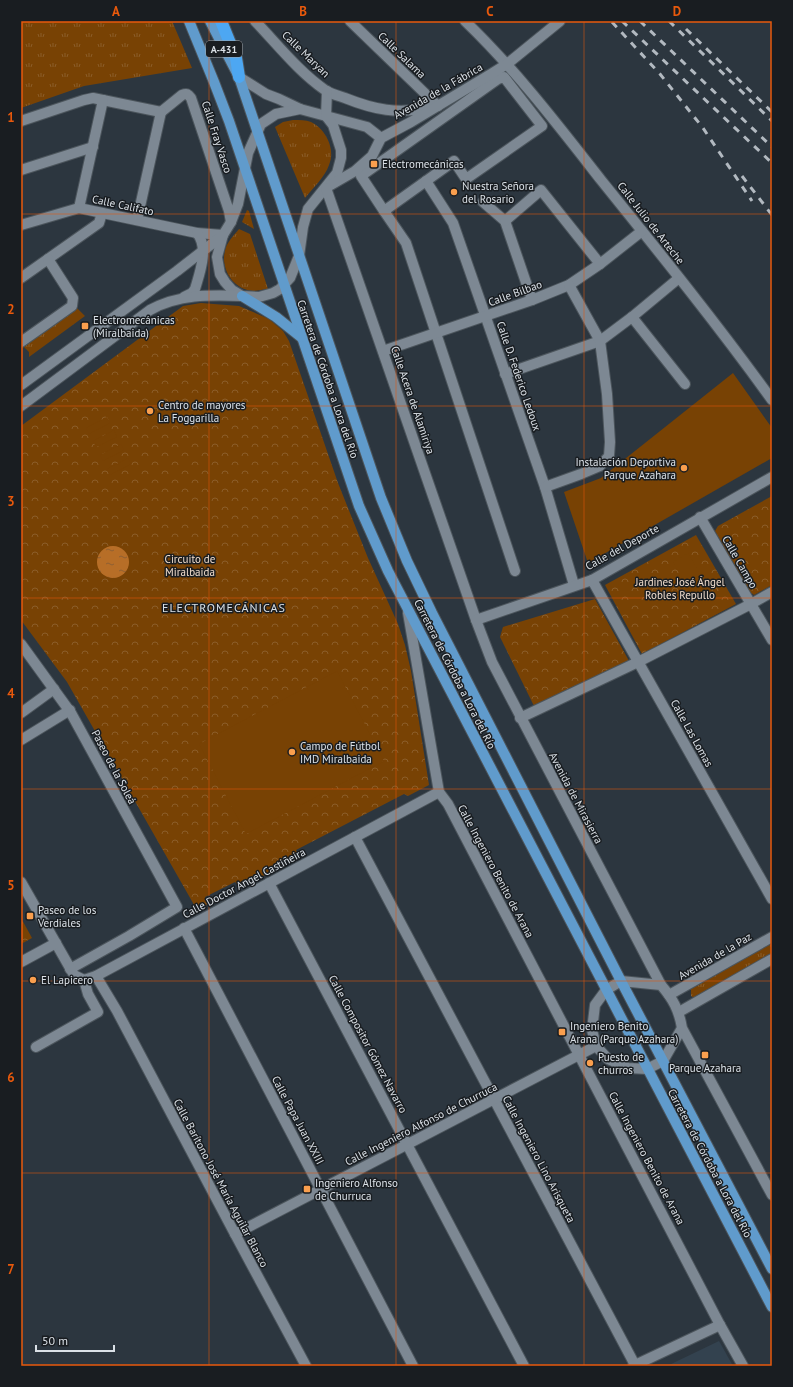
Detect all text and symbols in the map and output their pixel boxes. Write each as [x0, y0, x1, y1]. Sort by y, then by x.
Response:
text: A [112, 3, 120, 20]
text: B [299, 3, 307, 20]
text: C [486, 3, 494, 20]
text: D [673, 3, 681, 20]
street label: Calle Maryan [279, 28, 333, 80]
street label: Calle Salama [375, 29, 429, 81]
road number: A-431 [206, 41, 242, 57]
street label: Avenida de la Fábrica [391, 60, 485, 122]
street label: Calle Fray Vasco [199, 99, 235, 175]
text: 1 [7, 109, 15, 126]
place label: Electromecánicas [382, 157, 464, 171]
marker: Electromecánicas [369, 159, 379, 169]
place label: Nuestra Señora del Rosario [462, 179, 534, 206]
street label: Calle Julio de Arteche [614, 179, 688, 267]
marker: Nuestra Señora del Rosario [449, 187, 459, 197]
street label: Calle Califato [91, 192, 155, 218]
street label: Calle Bilbao [486, 277, 544, 309]
street label: Carretera de Córdoba a Lora del Río [294, 298, 362, 460]
text: 2 [7, 301, 15, 318]
place label: Electromecánicas (Miralbaida) [93, 313, 175, 340]
street label: Calle D. Federico Ledoux [494, 319, 544, 433]
marker: Electromecánicas (Miralbaida) [80, 321, 90, 331]
street label: Calle Acera de Alamiriya [388, 344, 438, 456]
place label: Centro de mayores La Foggarilla [158, 398, 246, 425]
marker: Centro de mayores La Foggarilla [145, 406, 155, 416]
place label: Instalación Deportiva Parque Azahara [575, 455, 676, 482]
marker: Instalación Deportiva Parque Azahara [679, 463, 689, 473]
text: 3 [7, 493, 15, 510]
street label: Calle del Deporte [583, 521, 662, 573]
street label: Calle Campo [719, 533, 761, 591]
park label: Circuito de Miralbaida [165, 552, 216, 579]
park label: Jardines José Ángel Robles Repullo [634, 575, 726, 602]
street label: Carretera de Córdoba a Lora del Río [411, 597, 499, 751]
district label: ELECTROMECÁNICAS [162, 600, 286, 615]
text: 4 [7, 685, 15, 702]
street label: Calle Las Lomas [668, 697, 716, 769]
street label: Paseo de la Soleá [89, 727, 139, 807]
place label: Campo de Fútbol IMD Miralbaida [300, 739, 381, 766]
marker: Campo de Fútbol IMD Miralbaida [287, 747, 297, 757]
street label: Avenida de Mirasierra [546, 750, 606, 846]
street label: Calle Ingeniero Benito de Arana [455, 802, 537, 940]
street label: Calle Doctor Angel Castiñeira [180, 845, 308, 921]
text: 5 [7, 877, 15, 894]
place label: Paseo de los Verdiales [37, 903, 97, 930]
marker: Paseo de los Verdiales [25, 911, 35, 921]
street label: Avenida de la Paz [676, 929, 754, 983]
place label: El Lapicero [41, 973, 93, 987]
street label: Calle Compositor Gómez Navarro [326, 973, 410, 1116]
marker: El Lapicero [28, 975, 38, 985]
place label: Ingeniero Benito Arana (Parque Azahara) [570, 1019, 678, 1046]
marker: Ingeniero Benito Arana (Parque Azahara) [557, 1027, 567, 1037]
place label: Puesto de churros [598, 1050, 644, 1077]
marker: Parque Azahara [700, 1050, 710, 1060]
marker: Puesto de churros [585, 1058, 595, 1068]
place label: Parque Azahara [669, 1061, 741, 1075]
text: 6 [7, 1069, 15, 1086]
street label: Calle Papa Juan XXIII [269, 1073, 327, 1167]
street label: Calle Ingeniero Alfonso de Churruca [343, 1079, 499, 1169]
street label: Carretera de Córdoba a Lora del Río [665, 1086, 755, 1240]
street label: Calle Ingeniero Benito de Arana [606, 1089, 688, 1227]
street label: Calle Ingeniero Lino Arisqueta [500, 1093, 578, 1225]
street label: Calle Barítono José María Aguilar Blanco [171, 1096, 272, 1270]
place label: Ingeniero Alfonso de Churruca [315, 1176, 398, 1203]
marker: Ingeniero Alfonso de Churruca [302, 1184, 312, 1194]
text: 7 [7, 1261, 15, 1278]
scale bar [36, 1327, 114, 1353]
text: 50 m [42, 1333, 68, 1348]

